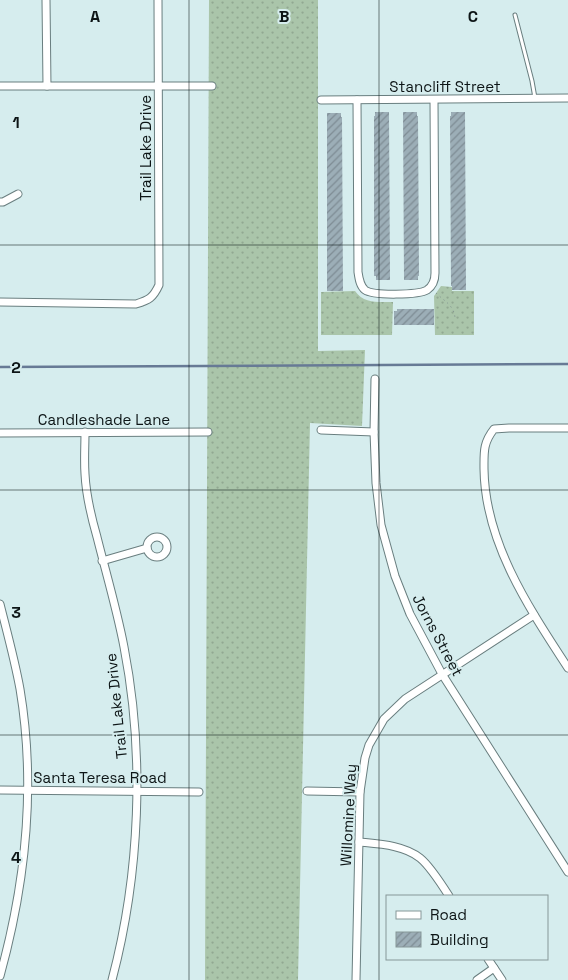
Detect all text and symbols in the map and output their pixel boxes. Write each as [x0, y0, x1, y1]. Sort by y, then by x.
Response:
text: A [90, 6, 100, 27]
text: B [279, 6, 289, 27]
text: C [468, 6, 478, 27]
street label: Stancliff Street [389, 77, 501, 96]
street label: Trail Lake Drive [136, 95, 155, 201]
text: 1 [12, 112, 20, 133]
text: 2 [11, 357, 21, 378]
street label: Candleshade Lane [38, 410, 170, 429]
street label: Jorns Street [408, 591, 468, 679]
text: 3 [11, 602, 21, 623]
street label: Trail Lake Drive [101, 652, 131, 760]
street label: Willomine Way [336, 763, 360, 867]
street label: Santa Teresa Road [33, 768, 167, 787]
text: 4 [11, 847, 21, 868]
legend [386, 895, 548, 960]
text: Road [430, 905, 467, 924]
text: Building [430, 930, 489, 949]

